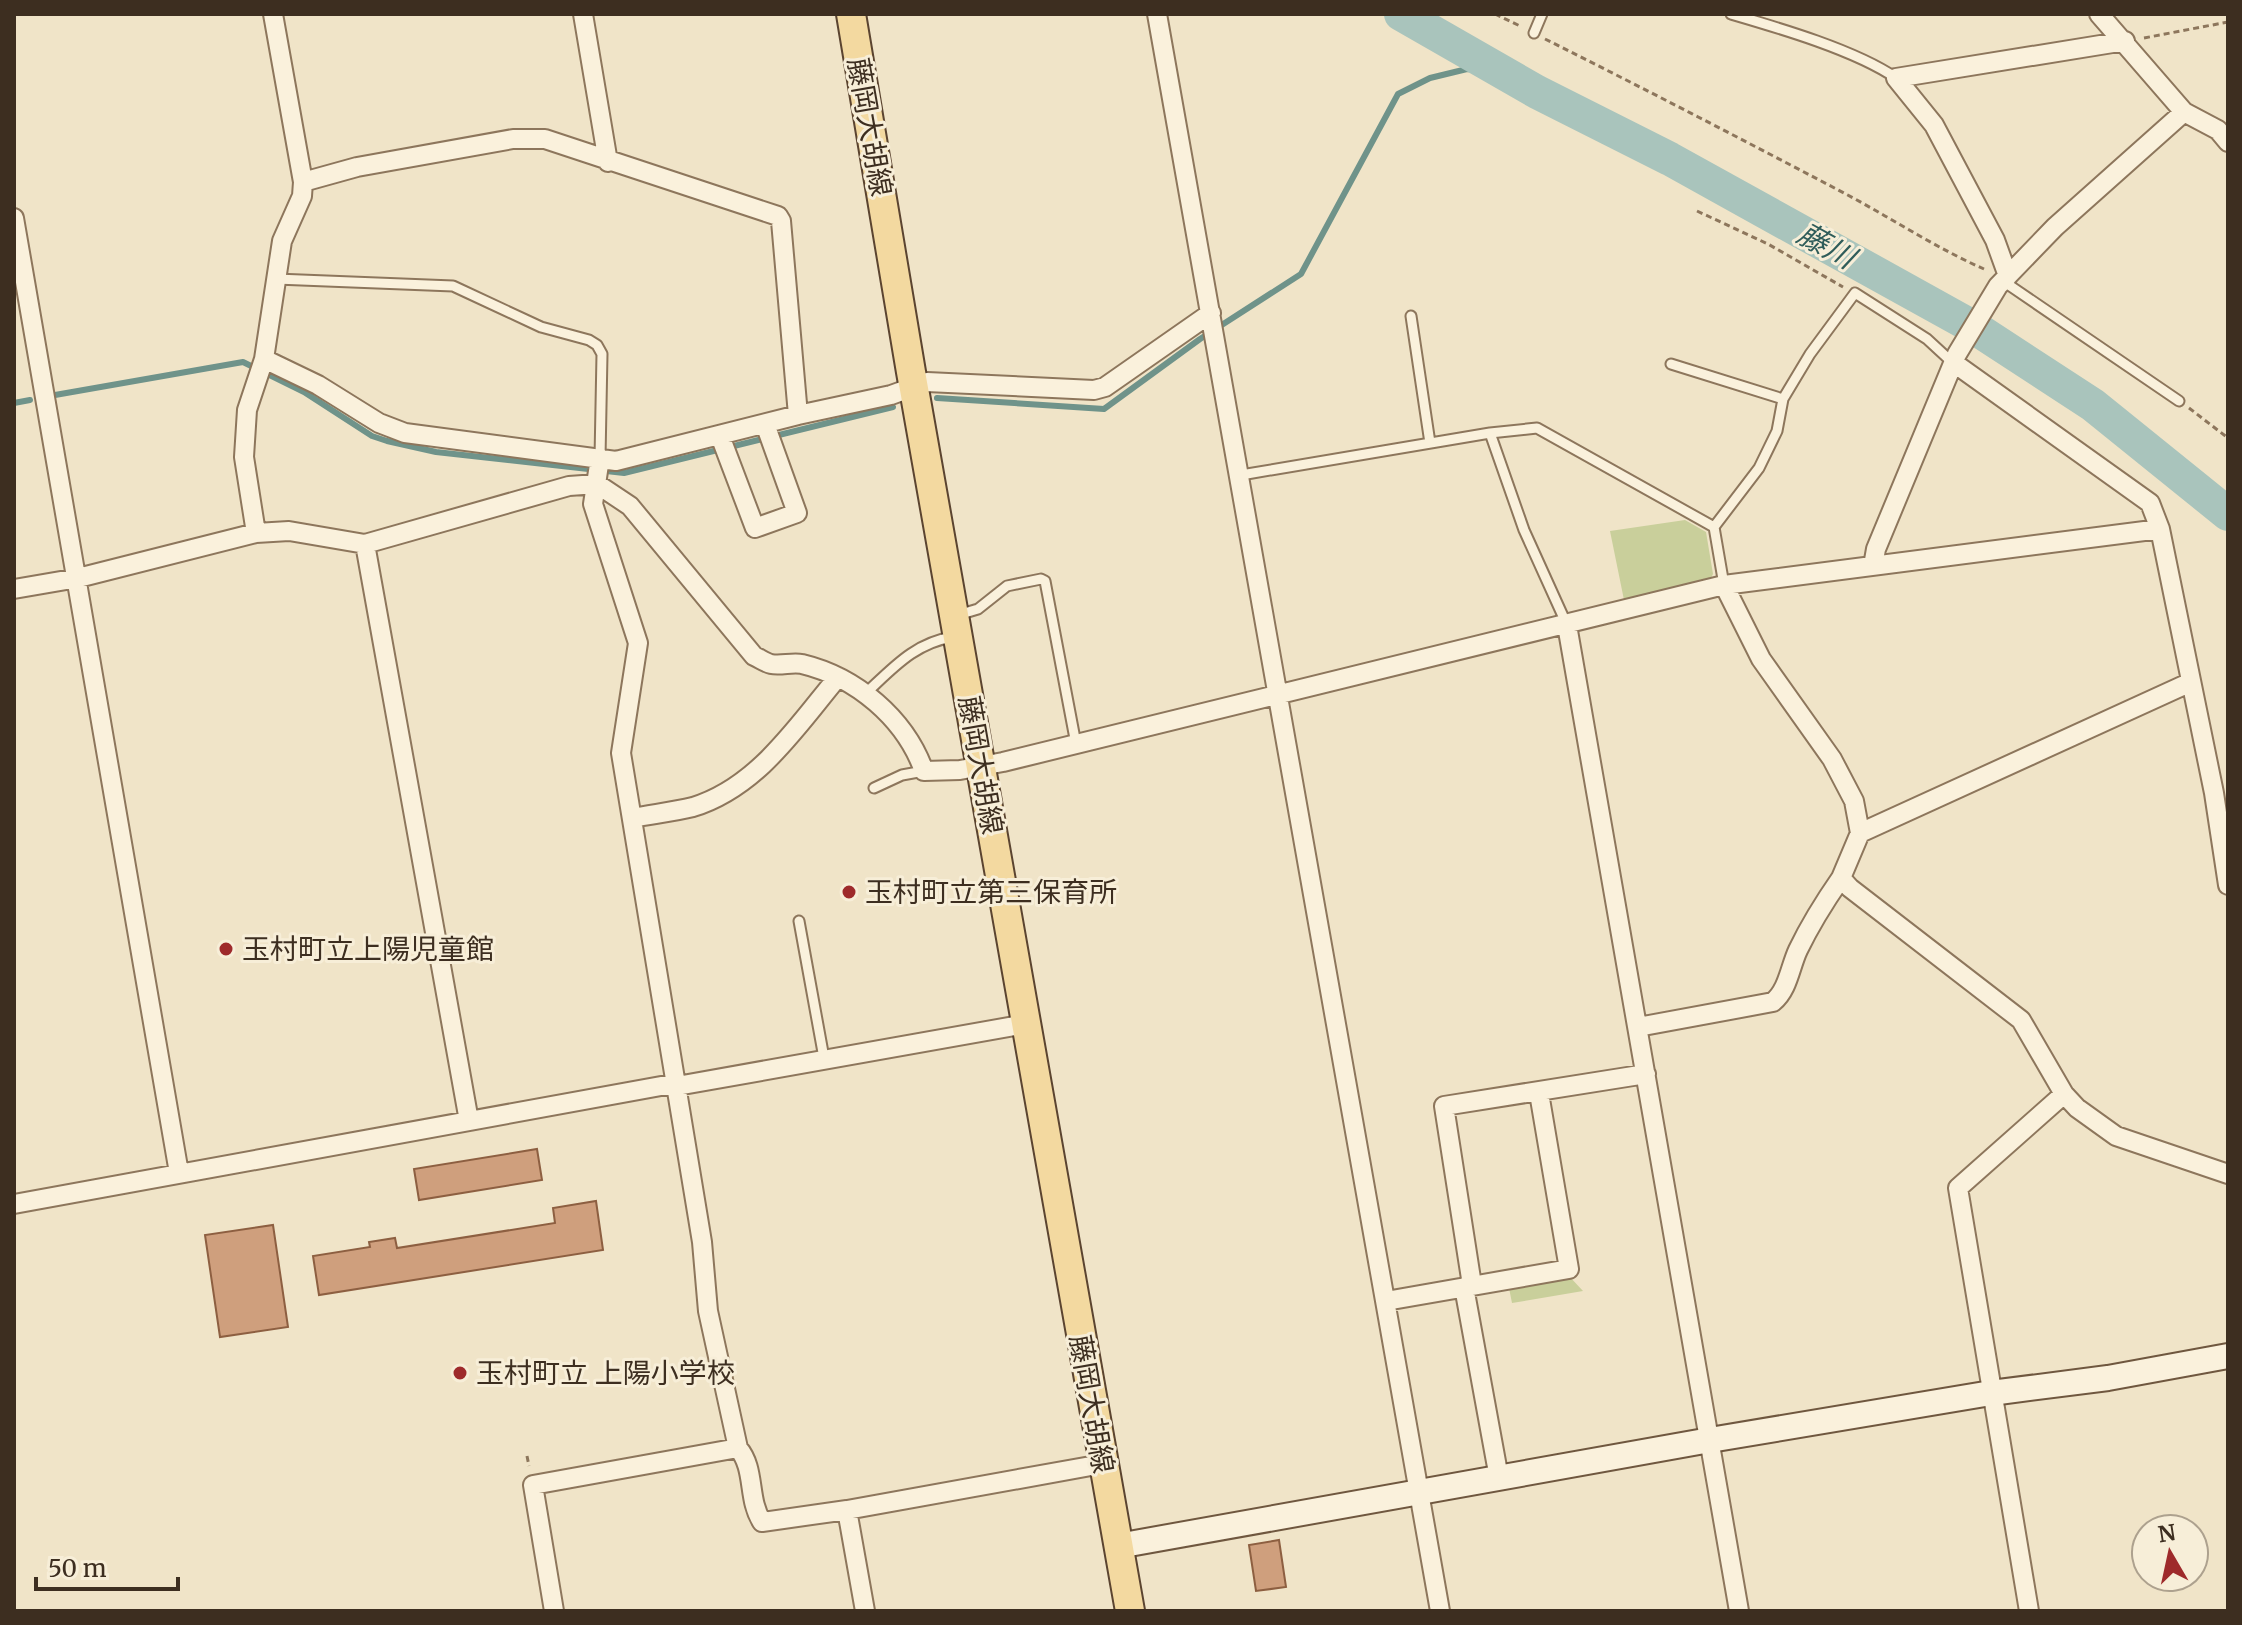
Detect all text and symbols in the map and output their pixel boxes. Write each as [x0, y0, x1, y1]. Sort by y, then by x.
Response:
street label: 藤岡大胡線 [840, 55, 900, 199]
water label: 藤川 [1791, 214, 1865, 278]
street label: 藤岡大胡線 [951, 693, 1011, 837]
place label: 玉村町立第三保育所 [865, 874, 1117, 910]
marker: 玉村町立第三保育所 [840, 883, 858, 901]
place label: 玉村町立上陽児童館 [242, 931, 494, 967]
marker: 玉村町立上陽児童館 [217, 940, 235, 958]
street label: 藤岡大胡線 [1062, 1332, 1122, 1476]
place label: 玉村町立 上陽小学校 [476, 1355, 735, 1391]
marker: 玉村町立 上陽小学校 [451, 1364, 469, 1382]
north arrow [2130, 1513, 2210, 1593]
text: N [2156, 1518, 2178, 1548]
scale bar [36, 1541, 178, 1591]
text: 50 m [48, 1553, 107, 1584]

